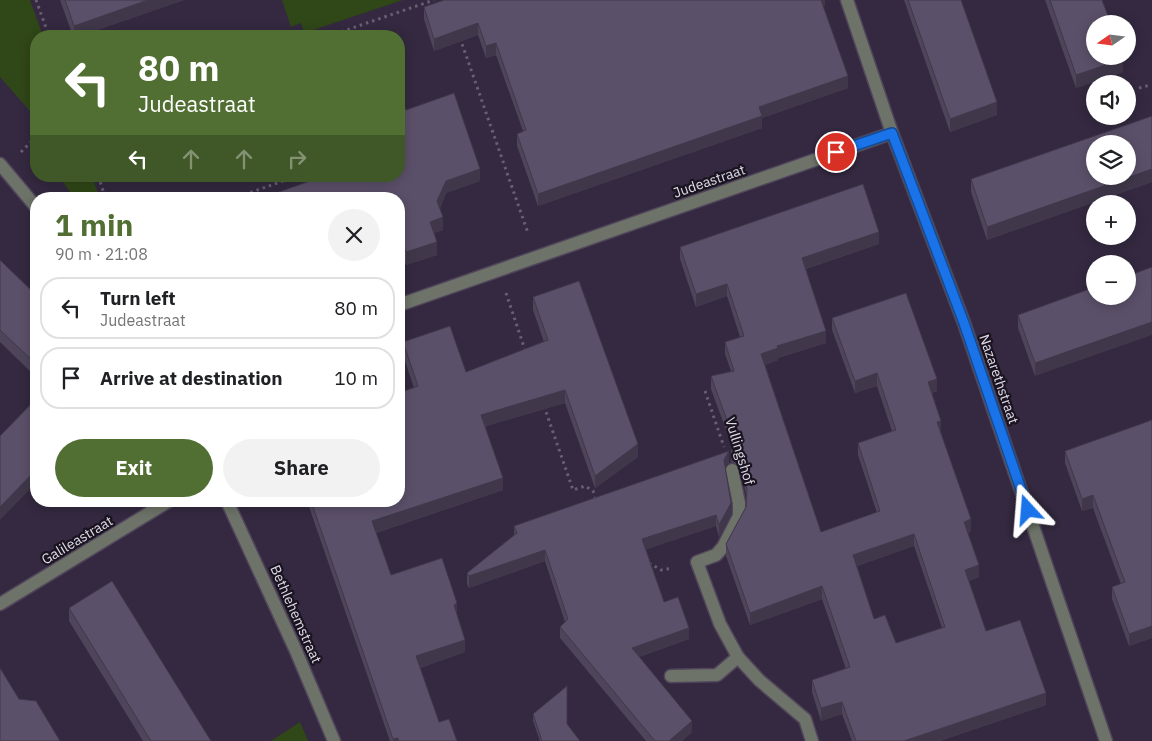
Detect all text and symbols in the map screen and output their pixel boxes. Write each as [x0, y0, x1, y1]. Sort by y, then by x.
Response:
north arrow [1086, 15, 1136, 65]
map controls [1086, 15, 1136, 305]
text: 80 m [138, 45, 220, 91]
icon: left [55, 50, 120, 115]
button: sound [1086, 75, 1136, 125]
text: Judeastraat [138, 89, 256, 118]
pin [815, 131, 857, 173]
button: layers [1086, 135, 1136, 185]
icon: arrive [822, 138, 850, 166]
icon: left [124, 145, 152, 173]
icon: ahead [177, 145, 205, 173]
icon: ahead [230, 145, 258, 173]
icon: right [283, 145, 311, 173]
street label: Judeastraat [671, 160, 747, 202]
button: + [1086, 195, 1136, 245]
text: 1 min [55, 205, 133, 244]
button: close [328, 209, 380, 261]
text: 90 m · 21:08 [55, 244, 148, 264]
button: − [1086, 255, 1136, 305]
text: Turn left [100, 286, 176, 310]
icon: left [57, 294, 85, 322]
text: 80 m [334, 296, 378, 320]
text: Judeastraat [100, 310, 186, 330]
street label: Nazarethstraat [975, 332, 1023, 426]
icon: arrive [57, 364, 85, 392]
text: Arrive at destination [100, 366, 283, 390]
text: 10 m [334, 366, 378, 390]
street label: Vullingshof [721, 415, 759, 487]
button: Exit [55, 439, 213, 497]
button: Share [223, 439, 380, 497]
position arrow [1001, 483, 1053, 535]
street label: Galileastraat [38, 512, 116, 568]
street label: Bethlehemstraat [266, 562, 326, 666]

